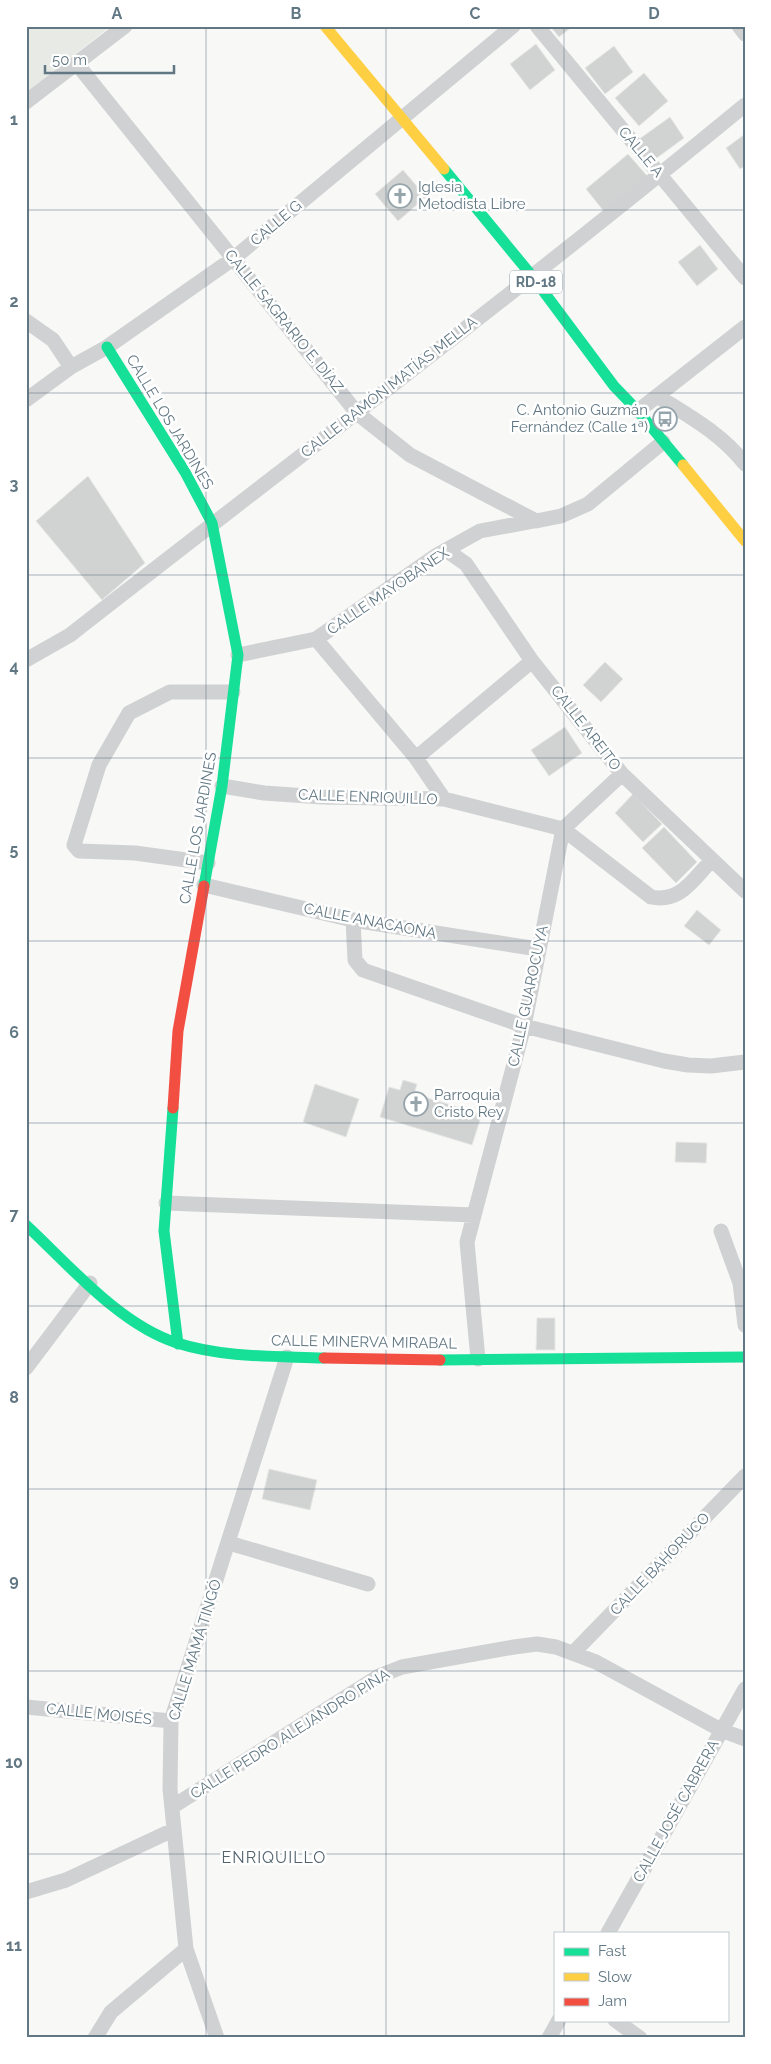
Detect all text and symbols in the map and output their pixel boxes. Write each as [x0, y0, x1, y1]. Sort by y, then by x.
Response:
text: A [112, 4, 123, 23]
text: B [291, 4, 302, 23]
text: C [470, 4, 481, 23]
text: D [648, 4, 660, 23]
scale bar [45, 42, 174, 74]
text: 50 m [52, 51, 87, 69]
text: 1 [10, 110, 18, 129]
street label: CALLE A [615, 123, 667, 181]
place label: Iglesia Metodista Libre [418, 178, 526, 213]
church icon: Iglesia Metodista Libre [387, 183, 413, 209]
street label: CALLE G [247, 196, 305, 250]
street label: CALLE SAGRARIO E. DÍAZ [221, 246, 347, 396]
road number: RD-18 [510, 270, 562, 294]
text: 2 [9, 292, 19, 311]
street label: CALLE RAMÓN MATÍAS MELLA [297, 313, 481, 461]
street label: CALLE LOS JARDINES [123, 351, 217, 493]
place label: C. Antonio Guzmán Fernández (Calle 1ª) [511, 401, 648, 436]
bus stop icon: C. Antonio Guzmán Fernández (Calle 1ª) [652, 406, 678, 432]
text: 3 [10, 475, 19, 494]
street label: CALLE MAYOBANEX [324, 543, 453, 639]
text: 4 [9, 657, 19, 676]
street label: CALLE AREITO [547, 682, 625, 774]
street label: CALLE LOS JARDINES [176, 751, 220, 905]
street label: CALLE ENRIQUILLO [298, 786, 438, 808]
text: 5 [10, 840, 19, 859]
street label: CALLE ANACAONA [302, 899, 438, 943]
street label: CALLE GUAROCUYA [504, 924, 552, 1068]
text: 6 [9, 1023, 19, 1042]
place label: Parroquia Cristo Rey [434, 1086, 504, 1121]
church icon: Parroquia Cristo Rey [403, 1091, 429, 1117]
text: 7 [10, 1205, 19, 1224]
street label: CALLE MINERVA MIRABAL [271, 1331, 457, 1353]
text: 8 [9, 1388, 19, 1407]
street label: CALLE BAHORUCO [606, 1509, 714, 1619]
text: 9 [9, 1571, 19, 1590]
street label: CALLE MAMÁ TINGÓ [165, 1577, 225, 1723]
street label: CALLE PEDRO ALEJANDRO PINA [187, 1665, 393, 1803]
street label: CALLE MOISÉS [45, 1700, 153, 1728]
street label: CALLE JOSÉ CABRERA [629, 1737, 723, 1885]
text: 10 [5, 1753, 23, 1772]
district label: ENRIQUILLO [222, 1848, 326, 1867]
legend [554, 1932, 728, 2022]
text: 11 [6, 1936, 22, 1955]
text: Fast [598, 1942, 626, 1960]
text: Slow [598, 1968, 632, 1986]
text: Jam [598, 1992, 627, 2010]

